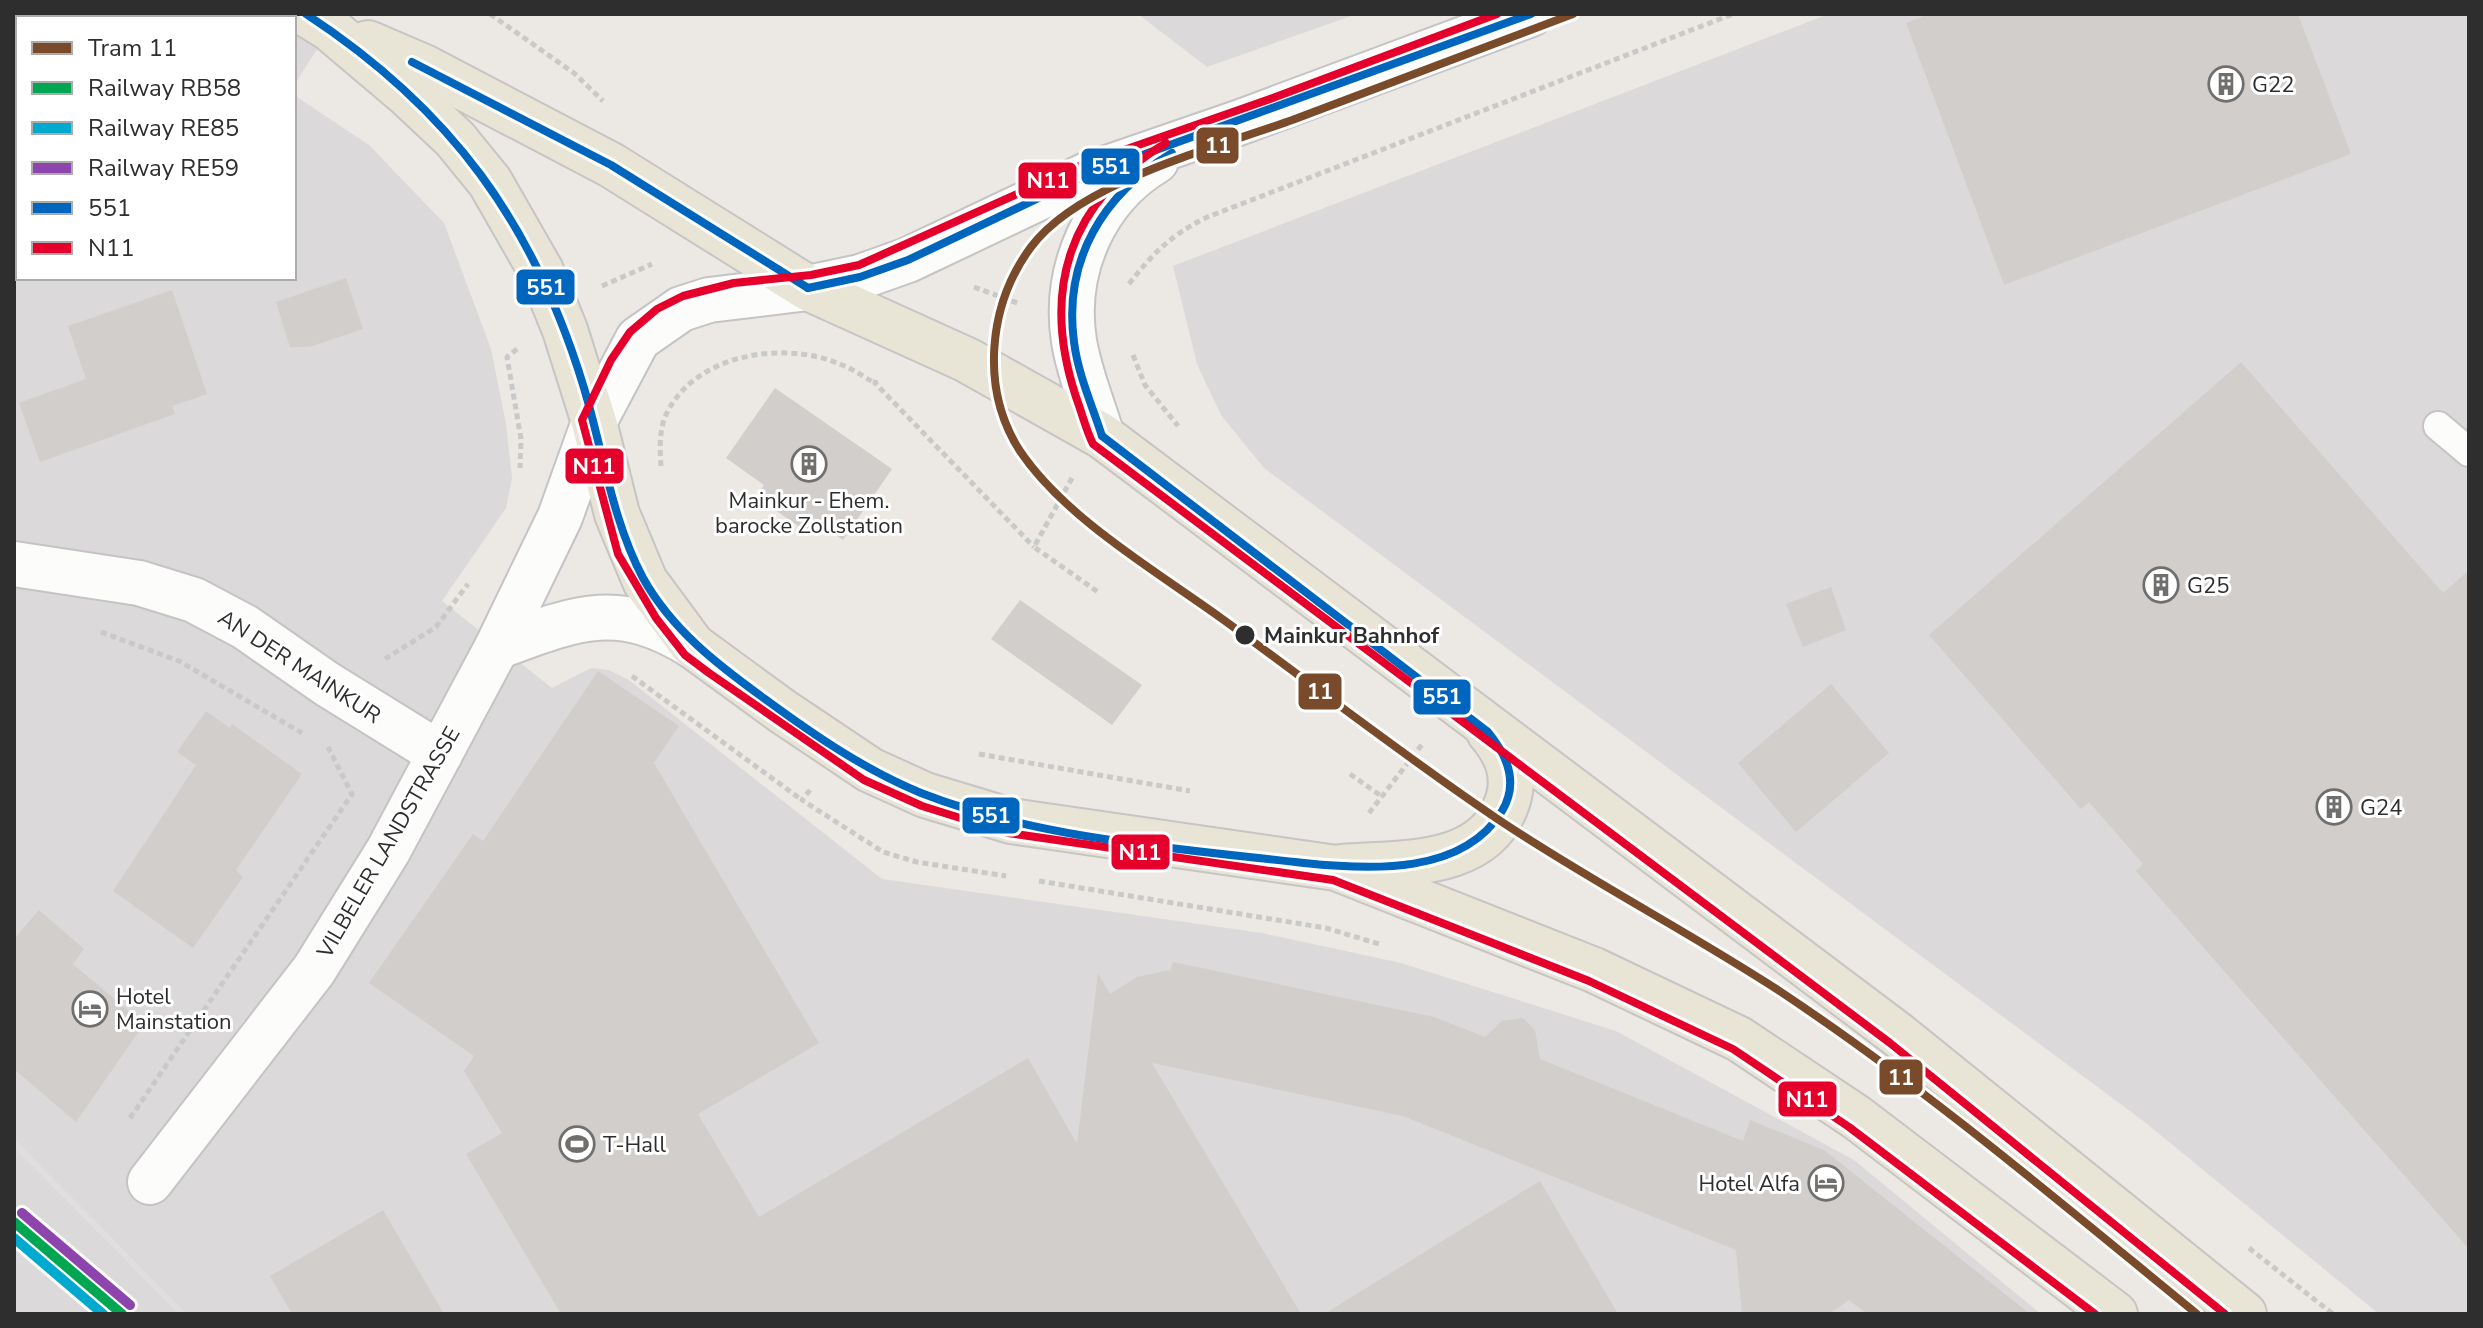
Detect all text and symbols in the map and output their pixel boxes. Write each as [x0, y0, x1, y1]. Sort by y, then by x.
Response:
legend [16, 16, 296, 280]
text: Tram 11 [88, 32, 177, 64]
building icon: G22 [2207, 65, 2245, 103]
place label: G22 [2252, 70, 2294, 100]
text: Railway RB58 [88, 72, 241, 104]
text: Railway RE85 [88, 112, 239, 144]
line badge: 11 [1195, 126, 1240, 165]
text: 11 [1205, 131, 1231, 161]
line badge: 551 [1080, 147, 1141, 186]
text: Railway RE59 [88, 152, 239, 184]
text: 551 [1091, 152, 1131, 182]
line badge: N11 [1017, 161, 1078, 200]
text: N11 [1027, 166, 1069, 196]
text: 551 [88, 192, 131, 224]
text: N11 [88, 232, 135, 264]
line badge: 551 [515, 268, 576, 306]
text: 551 [526, 273, 566, 303]
building icon: Mainkur - Ehem. barocke Zollstation [790, 445, 828, 483]
line badge: N11 [564, 447, 625, 485]
text: N11 [573, 452, 615, 482]
place label: Mainkur - Ehem. barocke Zollstation [715, 486, 903, 541]
building icon: G25 [2142, 566, 2180, 604]
place label: G25 [2187, 571, 2229, 601]
street label: AN DER MAINKUR [212, 603, 387, 731]
place label: Mainkur Bahnhof [1264, 621, 1440, 651]
marker: Mainkur Bahnhof [1233, 623, 1257, 647]
line badge: 11 [1297, 672, 1343, 711]
text: 11 [1307, 677, 1333, 707]
line badge: 551 [1412, 678, 1472, 716]
text: 551 [1422, 682, 1462, 712]
street label: VILBELER LANDSTRASSE [310, 721, 467, 964]
building icon: G24 [2315, 788, 2353, 826]
place label: G24 [2360, 793, 2402, 823]
line badge: 551 [961, 796, 1021, 835]
text: 551 [971, 801, 1011, 831]
line badge: N11 [1110, 833, 1171, 871]
text: N11 [1119, 838, 1161, 868]
place label: Hotel Mainstation [116, 982, 231, 1037]
hotel icon: Hotel Mainstation [71, 990, 109, 1028]
line badge: 11 [1878, 1058, 1924, 1096]
text: 11 [1888, 1063, 1914, 1093]
line badge: N11 [1777, 1080, 1838, 1118]
text: N11 [1786, 1085, 1828, 1115]
sports icon: T-Hall [558, 1125, 596, 1163]
place label: T-Hall [603, 1130, 666, 1160]
hotel icon: Hotel Alfa [1807, 1164, 1845, 1202]
place label: Hotel Alfa [1698, 1169, 1800, 1199]

